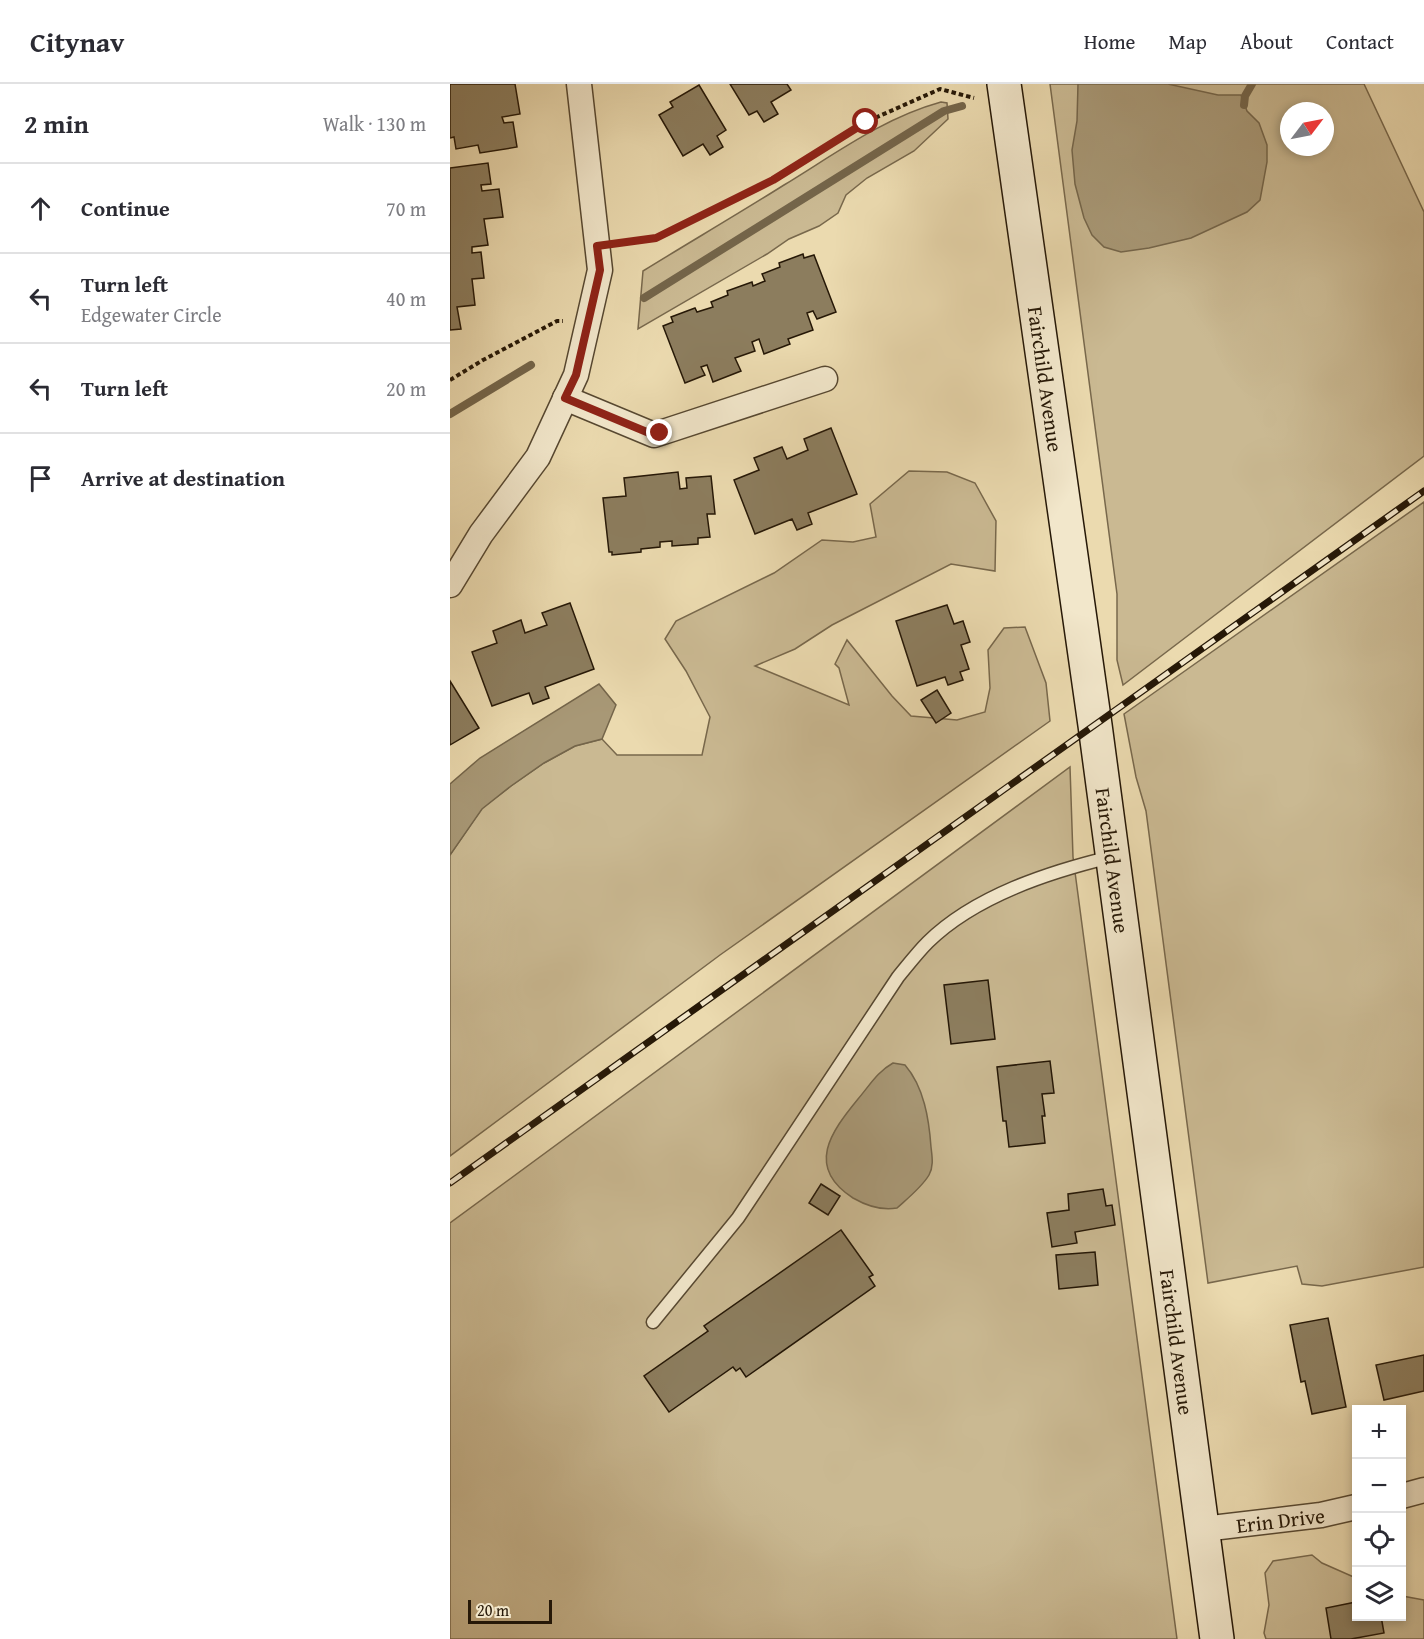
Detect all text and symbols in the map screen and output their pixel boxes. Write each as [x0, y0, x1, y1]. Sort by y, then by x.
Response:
text: Citynav [30, 21, 124, 62]
text: Home [1084, 26, 1135, 57]
text: Map [1168, 26, 1207, 57]
text: About [1240, 26, 1293, 57]
text: Contact [1326, 26, 1394, 57]
north arrow [1280, 102, 1334, 156]
text: 2 min [24, 104, 89, 143]
route start [852, 108, 878, 134]
text: Walk · 130 m [323, 109, 426, 138]
icon: ahead [24, 192, 57, 225]
text: Continue [81, 192, 170, 224]
text: 70 m [386, 194, 426, 223]
text: Turn left [81, 268, 168, 300]
icon: left [24, 282, 57, 315]
text: 40 m [386, 284, 426, 313]
text: Edgewater Circle [81, 300, 222, 329]
street label: Fairchild Avenue [1020, 304, 1072, 454]
icon: left [24, 372, 57, 405]
text: Turn left [81, 372, 168, 404]
text: 20 m [386, 374, 426, 403]
route end [646, 419, 672, 445]
icon: arrive [24, 462, 57, 495]
text: Arrive at destination [81, 462, 285, 494]
street label: Fairchild Avenue [1088, 786, 1138, 935]
street label: Fairchild Avenue [1152, 1267, 1202, 1417]
map controls [1352, 1405, 1406, 1621]
button: + [1352, 1405, 1406, 1459]
button: − [1352, 1459, 1406, 1513]
street label: Erin Drive [1235, 1499, 1326, 1540]
button: locate [1352, 1513, 1406, 1567]
button: layers [1352, 1567, 1406, 1621]
scale bar [468, 1597, 552, 1624]
text: 20 m [477, 1598, 509, 1622]

